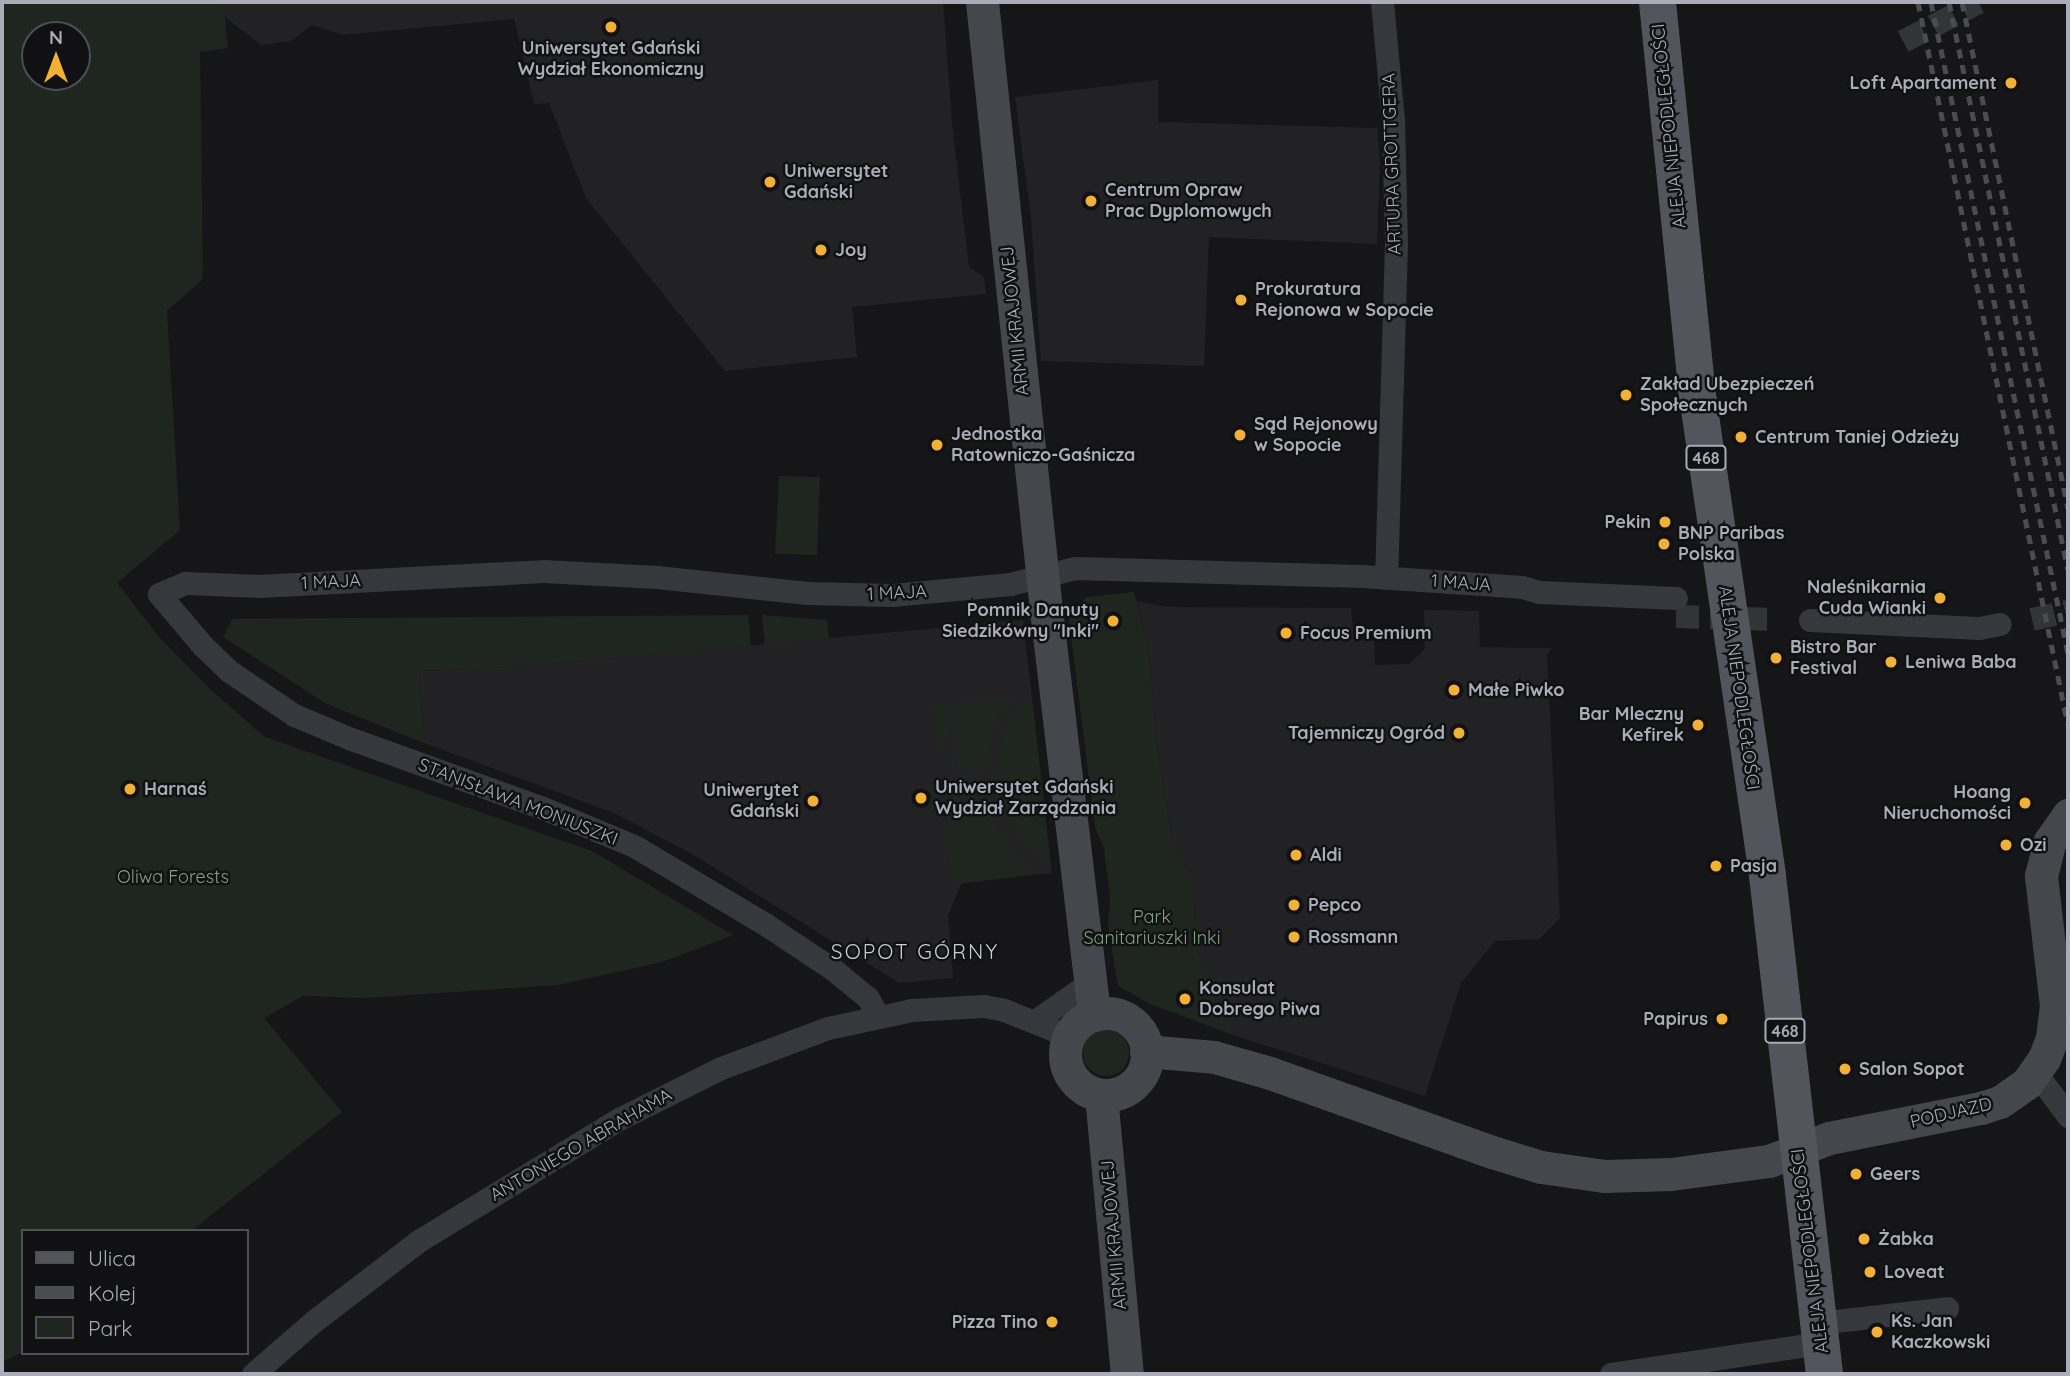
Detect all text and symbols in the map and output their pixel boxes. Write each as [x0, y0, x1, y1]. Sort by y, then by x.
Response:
marker: Uniwersytet Gdański Wydział Ekonomiczny [603, 19, 619, 35]
north arrow [21, 21, 91, 91]
street label: ALEJA NIEPODLEGŁOŚCI [1647, 22, 1691, 230]
text: N [49, 25, 63, 49]
place label: Uniwersytet Gdański Wydział Ekonomiczny [518, 38, 704, 80]
place label: Loft Apartament [1849, 72, 1997, 94]
street label: ARTURA GROTTGERA [1378, 73, 1406, 255]
marker: Loft Apartament [2003, 75, 2019, 91]
place label: Uniwersytet Gdański [784, 161, 888, 204]
marker: Uniwersytet Gdański [762, 174, 778, 190]
place label: Centrum Opraw Prac Dyplomowych [1105, 180, 1272, 222]
marker: Centrum Opraw Prac Dyplomowych [1083, 193, 1099, 209]
place label: Joy [835, 239, 867, 261]
marker: Joy [813, 242, 829, 258]
street label: ARMII KRAJOWEJ [996, 245, 1034, 397]
place label: Prokuratura Rejonowa w Sopocie [1255, 279, 1434, 322]
marker: Prokuratura Rejonowa w Sopocie [1233, 292, 1249, 308]
place label: Zakład Ubezpieczeń Społecznych [1640, 374, 1814, 416]
marker: Zakład Ubezpieczeń Społecznych [1618, 387, 1634, 403]
place label: Sąd Rejonowy w Sopocie [1254, 414, 1378, 457]
place label: Jednostka Ratowniczo-Gaśnicza [951, 424, 1135, 466]
place label: Centrum Taniej Odzieży [1755, 426, 1959, 448]
marker: Sąd Rejonowy w Sopocie [1232, 427, 1248, 443]
marker: Centrum Taniej Odzieży [1733, 429, 1749, 445]
marker: Jednostka Ratowniczo-Gaśnicza [929, 437, 945, 453]
road number: 468 [1685, 446, 1727, 471]
place label: Pekin [1604, 511, 1651, 533]
marker: Pekin [1657, 514, 1673, 530]
place label: BNP Paribas Polska [1678, 523, 1784, 566]
marker: BNP Paribas Polska [1656, 536, 1672, 552]
street label: 1 MAJA [301, 570, 361, 594]
street label: 1 MAJA [1430, 570, 1492, 596]
place label: Naleśnikarnia Cuda Wianki [1807, 577, 1926, 620]
street label: 1 MAJA [867, 581, 927, 605]
street label: ALEJA NIEPODLEGŁOŚCI [1714, 584, 1764, 792]
marker: Naleśnikarnia Cuda Wianki [1932, 590, 1948, 606]
place label: Pomnik Danuty Siedzikówny "Inki" [942, 600, 1099, 642]
marker: Pomnik Danuty Siedzikówny "Inki" [1105, 613, 1121, 629]
place label: Focus Premium [1300, 622, 1432, 644]
marker: Focus Premium [1278, 625, 1294, 641]
place label: Bistro Bar Festival [1790, 637, 1877, 680]
marker: Bistro Bar Festival [1768, 650, 1784, 666]
place label: Leniwa Baba [1905, 651, 2017, 673]
marker: Leniwa Baba [1883, 654, 1899, 670]
place label: Małe Piwko [1468, 679, 1565, 701]
marker: Małe Piwko [1446, 682, 1462, 698]
place label: Bar Mleczny Kefirek [1579, 704, 1684, 746]
marker: Bar Mleczny Kefirek [1690, 717, 1706, 733]
place label: Tajemniczy Ogród [1288, 722, 1445, 744]
marker: Tajemniczy Ogród [1451, 725, 1467, 741]
street label: STANISŁAWA MONIUSZKI [415, 754, 621, 850]
place label: Uniwersytet Gdański Wydział Zarządzania [935, 777, 1116, 820]
place label: Harnaś [144, 778, 207, 800]
place label: Uniwerytet Gdański [703, 780, 799, 822]
marker: Harnaś [122, 781, 138, 797]
place label: Hoang Nieruchomości [1883, 782, 2011, 824]
marker: Uniwersytet Gdański Wydział Zarządzania [913, 790, 929, 806]
marker: Uniwerytet Gdański [805, 793, 821, 809]
marker: Hoang Nieruchomości [2017, 795, 2033, 811]
place label: Ozi [2020, 834, 2047, 856]
marker: Ozi [1998, 837, 2014, 853]
place label: Aldi [1310, 844, 1342, 866]
marker: Aldi [1288, 847, 1304, 863]
place label: Pasja [1730, 855, 1777, 877]
marker: Pasja [1708, 858, 1724, 874]
park label: Oliwa Forests [117, 866, 229, 888]
place label: Pepco [1308, 894, 1361, 916]
marker: Pepco [1286, 897, 1302, 913]
park label: Park Sanitariuszki Inki [1083, 907, 1221, 950]
place label: Rossmann [1308, 926, 1398, 948]
marker: Rossmann [1286, 929, 1302, 945]
district label: SOPOT GÓRNY [832, 938, 998, 964]
place label: Konsulat Dobrego Piwa [1199, 978, 1320, 1020]
marker: Konsulat Dobrego Piwa [1177, 991, 1193, 1007]
place label: Papirus [1643, 1008, 1708, 1030]
marker: Papirus [1714, 1011, 1730, 1027]
road number: 468 [1764, 1018, 1806, 1044]
place label: Salon Sopot [1859, 1058, 1965, 1080]
marker: Salon Sopot [1837, 1061, 1853, 1077]
street label: ANTONIEGO ABRAHAMA [486, 1084, 676, 1206]
street label: PODJAZD [1908, 1093, 1994, 1133]
street label: ALEJA NIEPODLEGŁOŚCI [1787, 1147, 1833, 1355]
street label: ARMII KRAJOWEJ [1097, 1159, 1131, 1311]
place label: Geers [1870, 1163, 1920, 1185]
marker: Geers [1848, 1166, 1864, 1182]
place label: Żabka [1878, 1228, 1934, 1250]
legend [21, 1229, 248, 1355]
marker: Żabka [1856, 1231, 1872, 1247]
text: Ulica [88, 1245, 136, 1271]
place label: Loveat [1884, 1261, 1945, 1283]
marker: Loveat [1862, 1264, 1878, 1280]
text: Kolej [88, 1280, 137, 1306]
place label: Pizza Tino [952, 1311, 1038, 1333]
place label: Ks. Jan Kaczkowski [1891, 1311, 1990, 1354]
marker: Pizza Tino [1044, 1314, 1060, 1330]
text: Park [88, 1315, 132, 1341]
marker: Ks. Jan Kaczkowski [1869, 1324, 1885, 1340]

